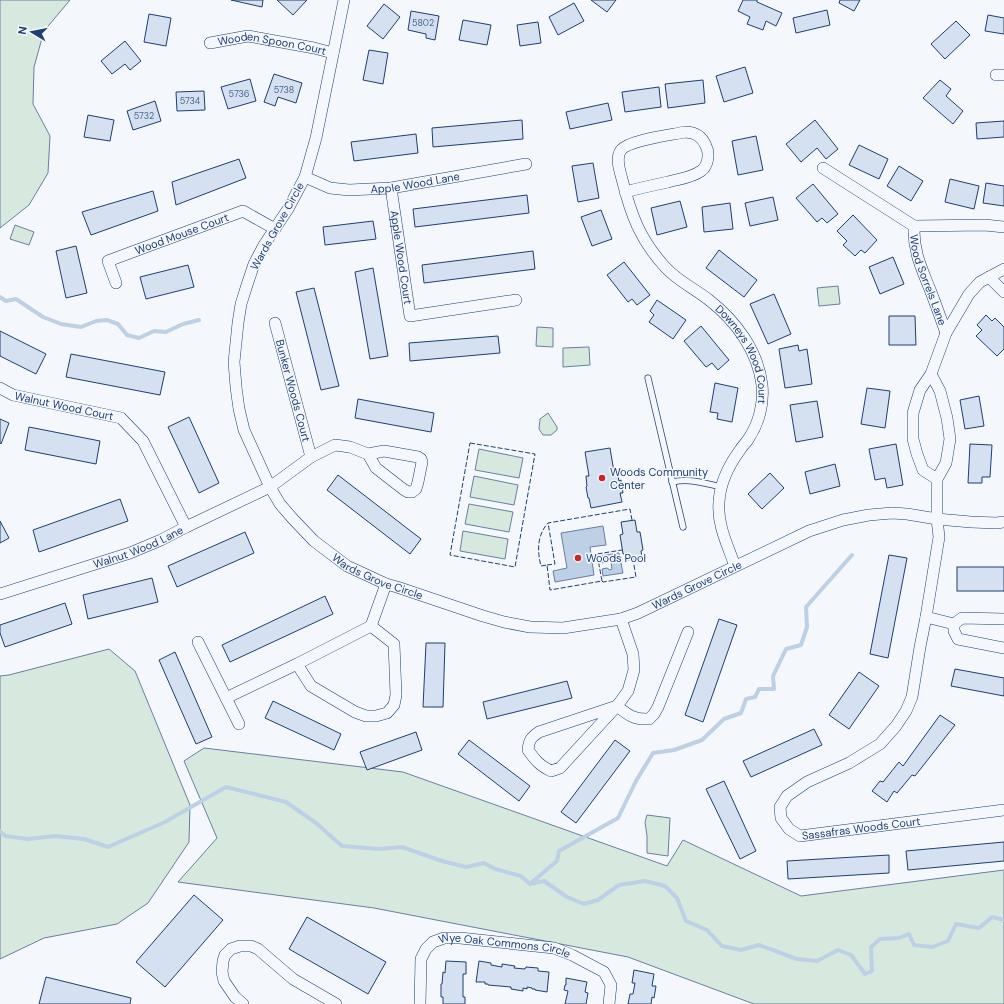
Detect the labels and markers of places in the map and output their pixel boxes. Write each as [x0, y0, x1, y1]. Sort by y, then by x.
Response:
place label: Woods Community Center [610, 465, 708, 492]
marker: Woods Community Center [597, 473, 607, 483]
place label: Woods Pool [586, 551, 646, 565]
marker: Woods Pool [573, 553, 583, 563]

